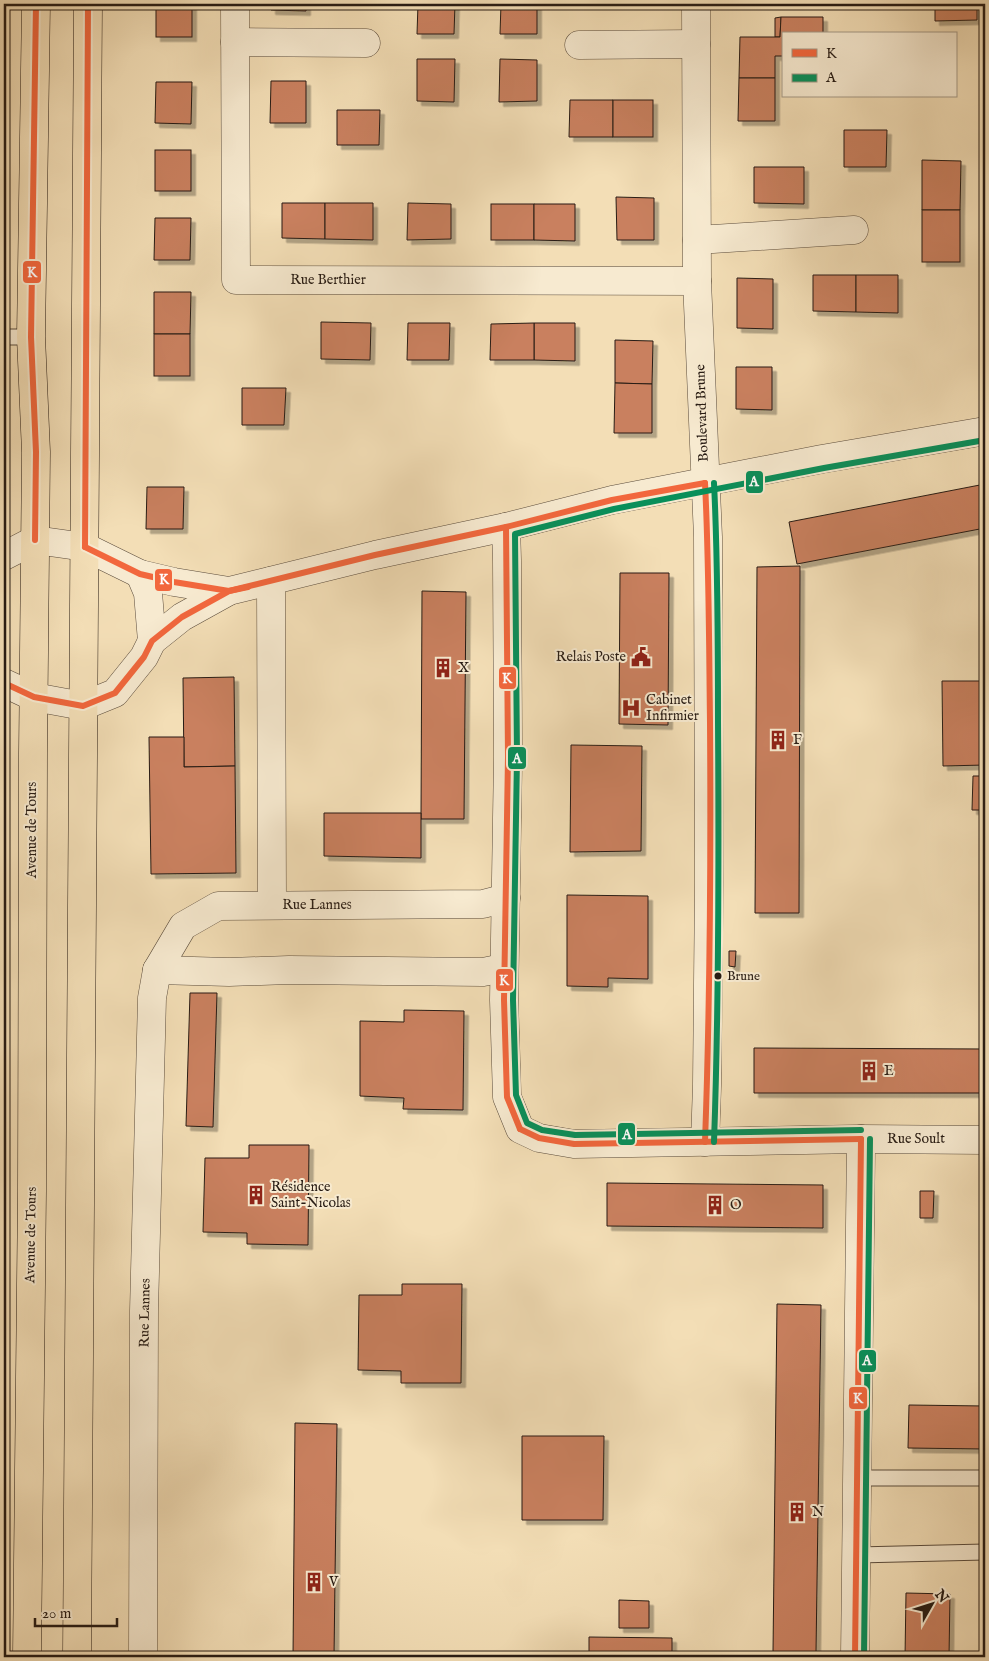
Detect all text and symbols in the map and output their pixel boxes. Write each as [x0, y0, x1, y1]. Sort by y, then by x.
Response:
legend [782, 32, 956, 98]
text: K [826, 44, 837, 63]
text: A [825, 68, 837, 87]
line badge: K [22, 260, 42, 284]
text: K [27, 264, 38, 282]
street label: Rue Berthier [290, 271, 366, 289]
street label: Boulevard Brune [691, 363, 713, 462]
line badge: A [745, 470, 764, 494]
text: A [748, 473, 760, 491]
line badge: K [154, 568, 173, 592]
text: K [159, 571, 170, 589]
public building icon: Relais Poste [630, 646, 652, 668]
place label: Relais Poste [556, 648, 627, 666]
building icon: X [432, 657, 454, 679]
place label: X [458, 659, 470, 677]
line badge: K [498, 666, 517, 690]
text: K [502, 670, 513, 688]
place label: Cabinet Infirmier [646, 691, 699, 725]
hospital icon: Cabinet Infirmier [620, 697, 642, 719]
building icon: F [767, 729, 789, 751]
place label: F [793, 731, 802, 749]
line badge: A [507, 746, 527, 770]
text: A [511, 750, 523, 768]
street label: Avenue de Tours [23, 782, 41, 879]
street label: Rue Lannes [282, 896, 352, 914]
line badge: K [495, 968, 514, 992]
place label: Brune [727, 968, 760, 985]
marker: Brune [713, 971, 723, 981]
text: K [499, 972, 510, 990]
building icon: E [858, 1060, 880, 1082]
place label: E [884, 1062, 894, 1080]
line badge: A [617, 1122, 636, 1146]
text: A [621, 1126, 633, 1144]
street label: Rue Soult [887, 1130, 945, 1148]
place label: Résidence Saint-Nicolas [271, 1178, 351, 1212]
building icon: Résidence Saint-Nicolas [245, 1184, 267, 1206]
street label: Avenue de Tours [21, 1187, 41, 1284]
building icon: O [704, 1194, 726, 1216]
place label: O [730, 1196, 742, 1214]
street label: Rue Lannes [135, 1278, 155, 1348]
line badge: A [858, 1349, 877, 1373]
text: A [861, 1352, 873, 1370]
line badge: K [848, 1386, 868, 1410]
text: K [853, 1390, 864, 1408]
building icon: N [786, 1501, 808, 1523]
place label: N [812, 1503, 824, 1521]
building icon: V [303, 1571, 325, 1593]
place label: V [328, 1573, 339, 1591]
north arrow [906, 1578, 956, 1628]
text: N [930, 1585, 952, 1607]
scale bar [35, 1596, 118, 1628]
text: 20 m [42, 1604, 72, 1623]

